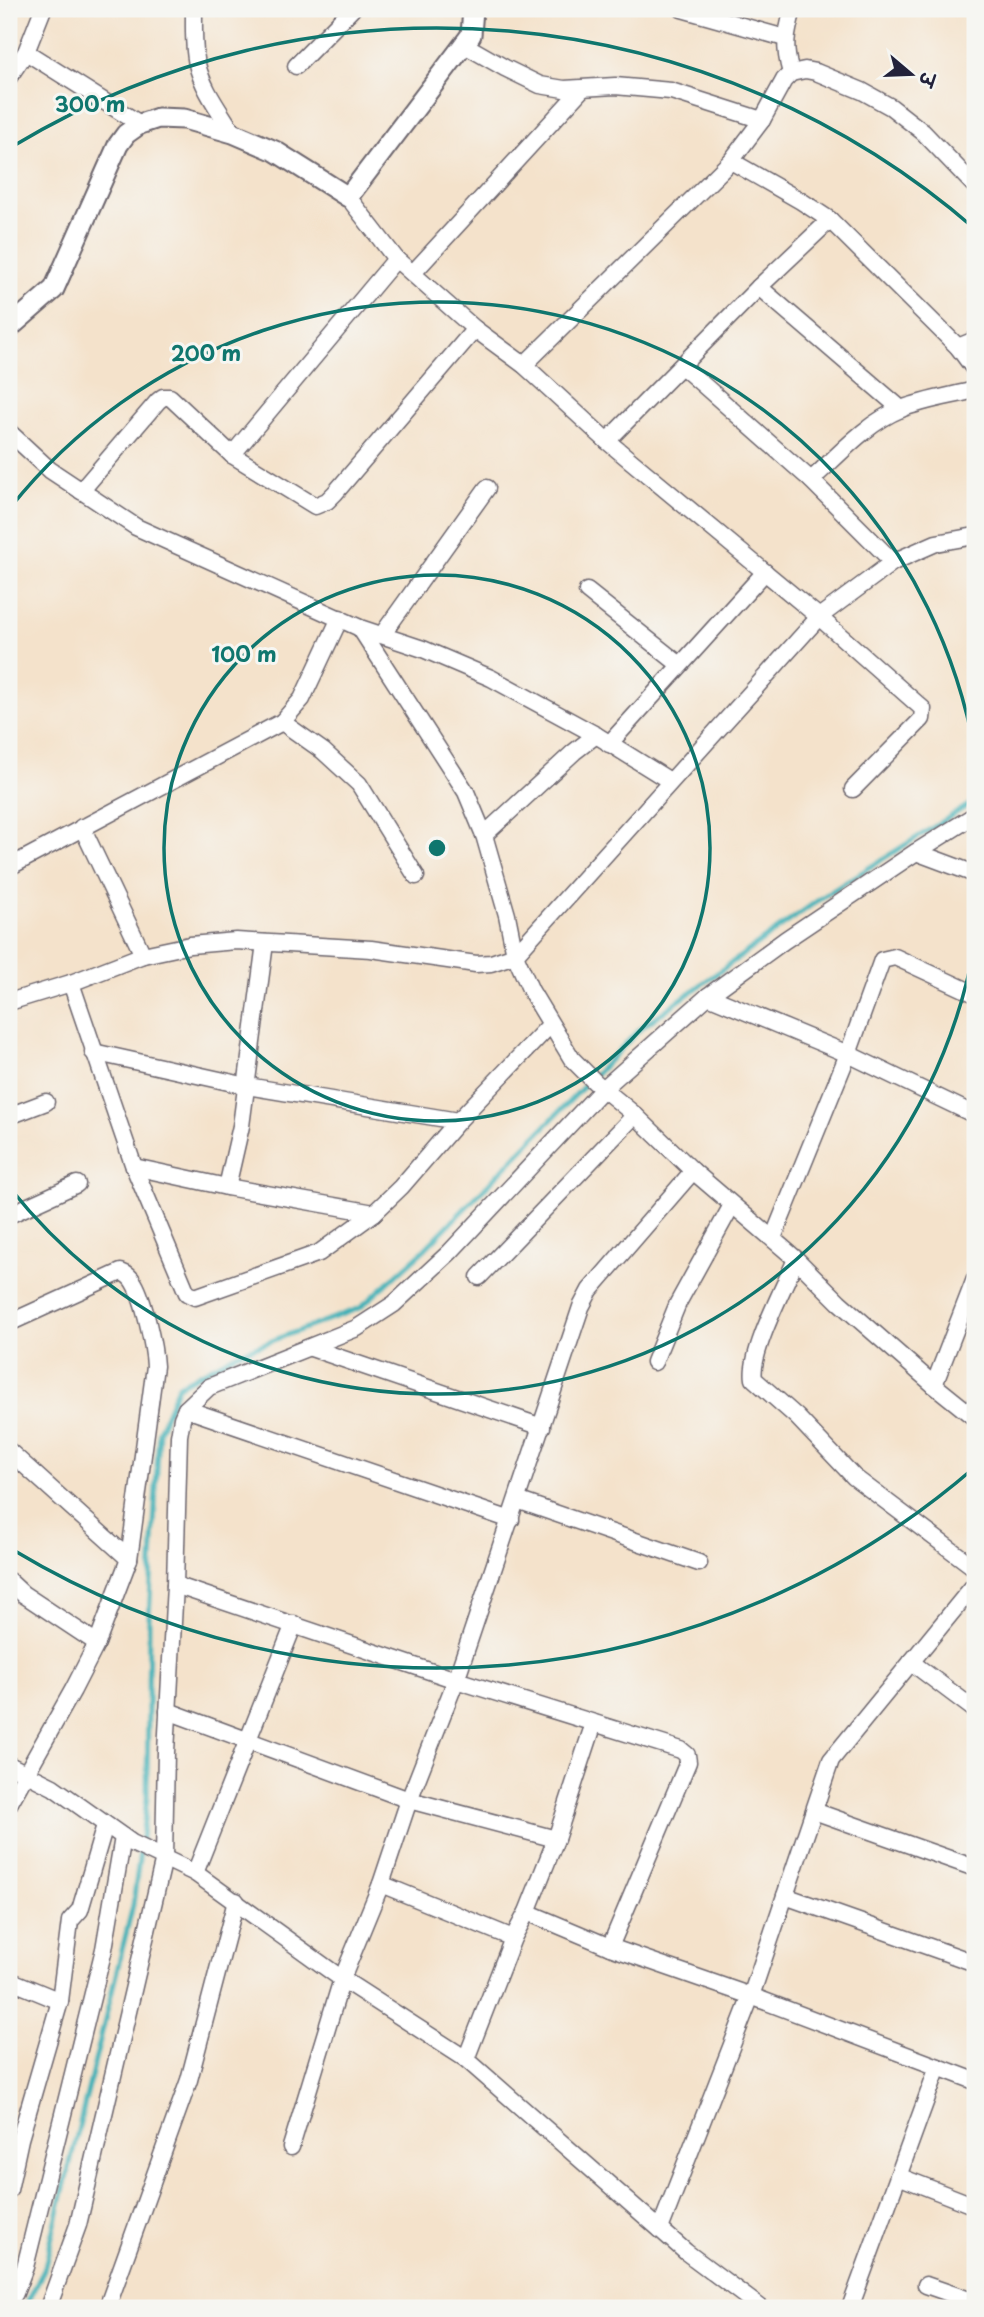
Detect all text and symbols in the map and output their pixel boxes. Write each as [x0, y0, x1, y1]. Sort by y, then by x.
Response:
north arrow [876, 38, 946, 108]
text: उ [912, 67, 944, 93]
text: 300 m [55, 87, 125, 119]
text: 200 m [171, 336, 241, 368]
text: 100 m [211, 637, 277, 669]
centre of rings [425, 836, 449, 860]

